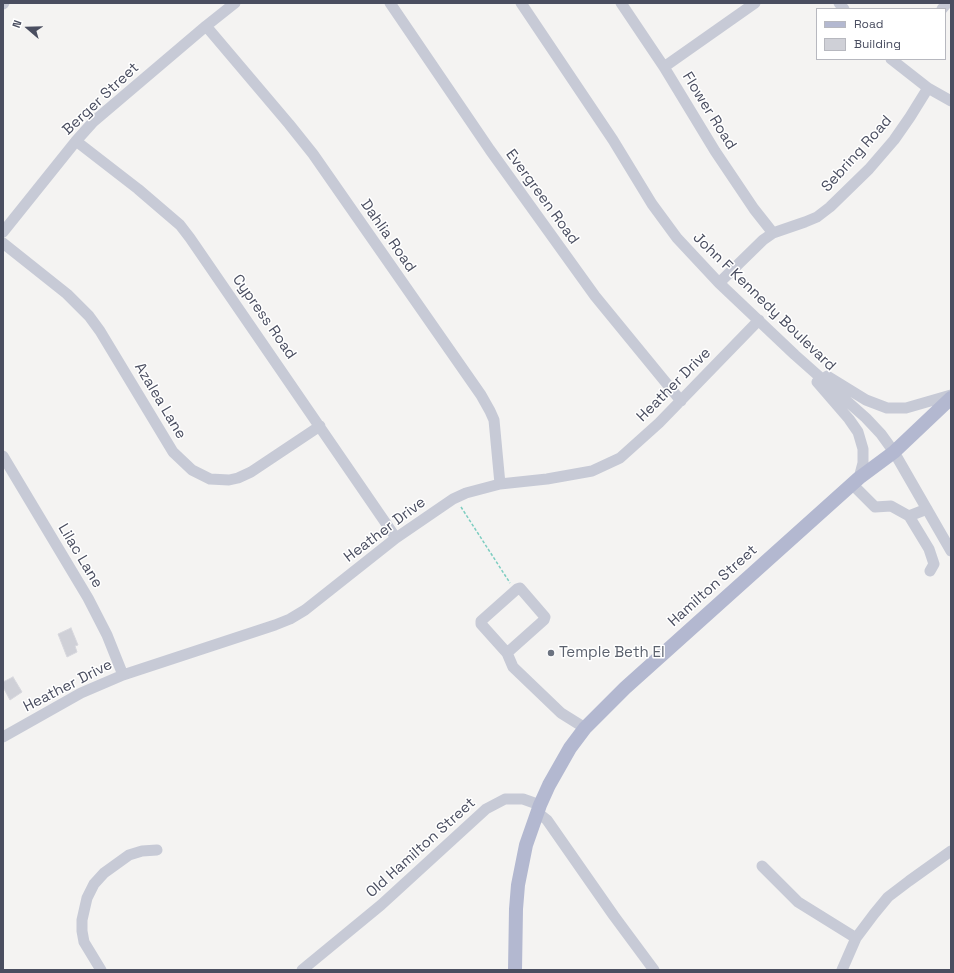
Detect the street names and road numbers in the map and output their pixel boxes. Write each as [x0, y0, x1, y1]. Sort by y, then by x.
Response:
street label: Berger Street [59, 59, 143, 139]
street label: Flower Road [678, 69, 740, 153]
street label: Sebring Road [818, 112, 896, 196]
street label: Evergreen Road [501, 146, 583, 248]
street label: Dahlia Road [356, 196, 420, 276]
street label: John F Kennedy Boulevard [689, 229, 839, 375]
street label: Cypress Road [228, 271, 300, 363]
street label: Heather Drive [633, 344, 715, 426]
street label: Azalea Lane [130, 360, 190, 442]
street label: Heather Drive [341, 494, 429, 566]
street label: Lilac Lane [54, 521, 106, 591]
street label: Hamilton Street [665, 541, 761, 631]
street label: Heather Drive [21, 656, 115, 716]
street label: Old Hamilton Street [363, 794, 479, 902]

